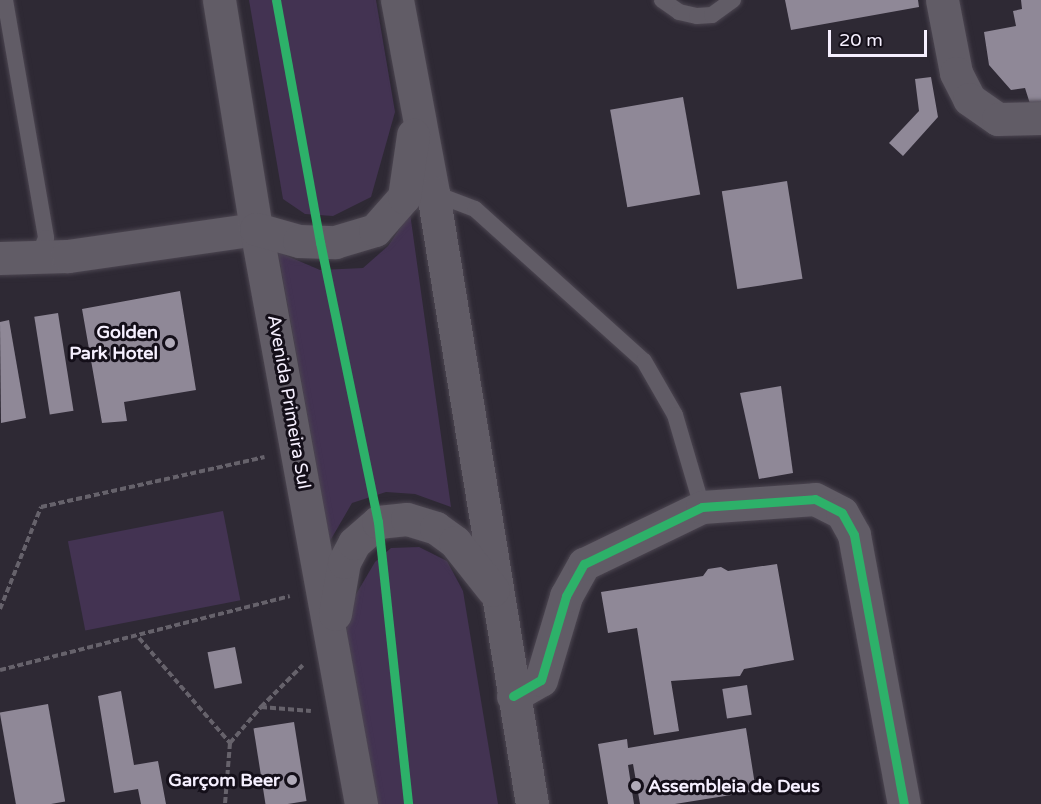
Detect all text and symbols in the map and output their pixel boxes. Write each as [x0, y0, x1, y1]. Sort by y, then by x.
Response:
scale bar [831, 18, 930, 56]
text: 20 m [839, 29, 883, 51]
street label: Avenida Primeira Sul [263, 313, 315, 491]
place label: Golden Park Hotel [69, 322, 158, 364]
marker: Golden Park Hotel [163, 336, 177, 350]
place label: Garçom Beer [168, 769, 280, 791]
marker: Garçom Beer [285, 773, 299, 787]
place label: Assembleia de Deus [648, 775, 820, 797]
marker: Assembleia de Deus [629, 779, 643, 793]

